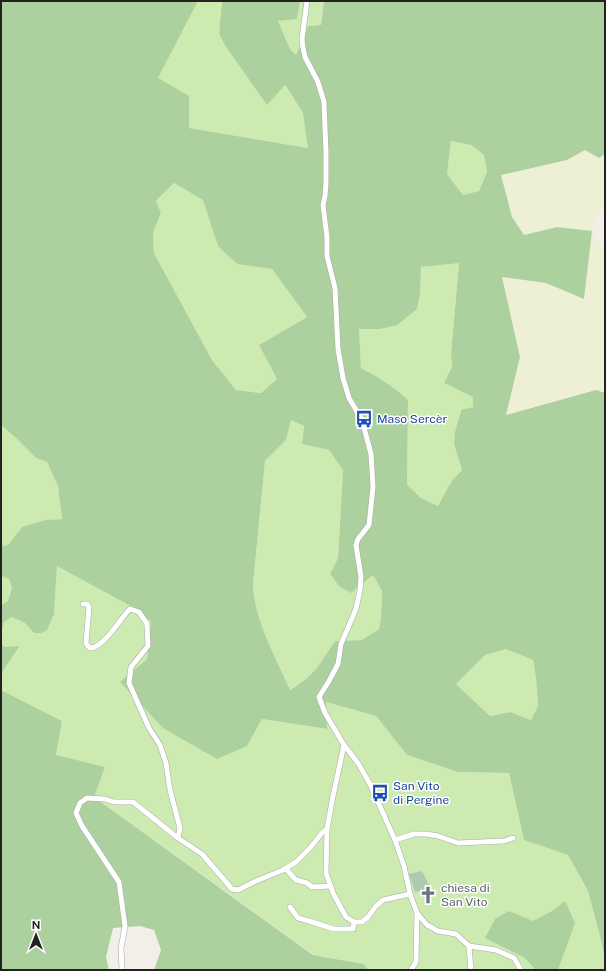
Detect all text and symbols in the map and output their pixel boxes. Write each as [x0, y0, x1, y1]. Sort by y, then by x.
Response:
bus stop icon: Maso Sercèr [354, 409, 374, 429]
place label: Maso Sercèr [377, 412, 448, 426]
place label: San Vito di Pergine [393, 779, 449, 807]
bus stop icon: San Vito di Pergine [370, 783, 390, 803]
place label: chiesa di San Vito [441, 881, 490, 909]
church icon: chiesa di San Vito [418, 885, 438, 905]
north arrow [16, 915, 56, 955]
text: N [32, 919, 40, 931]

